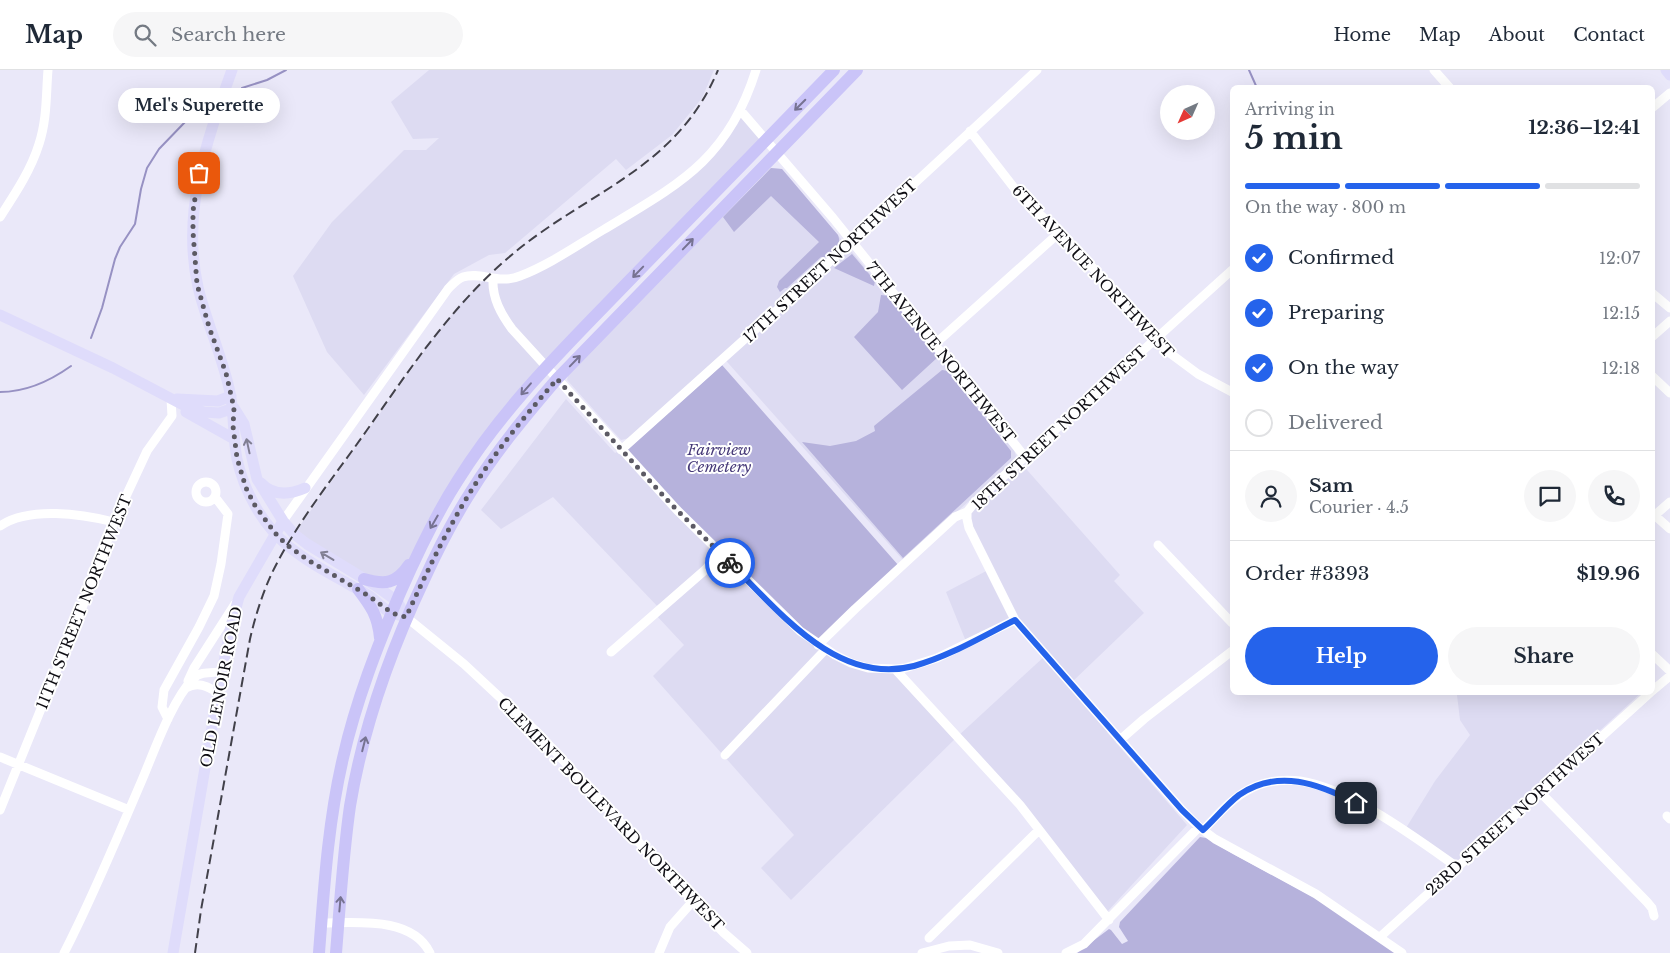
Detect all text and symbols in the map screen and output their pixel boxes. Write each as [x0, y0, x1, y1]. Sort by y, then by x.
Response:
search box [113, 12, 463, 57]
text: Map [25, 20, 83, 49]
icon: search [131, 21, 159, 49]
text: Search here [171, 23, 286, 46]
text: Home [1333, 24, 1391, 46]
text: Map [1419, 24, 1461, 46]
text: About [1489, 24, 1545, 46]
text: Contact [1573, 24, 1645, 46]
north arrow [1160, 85, 1215, 140]
map controls [1160, 85, 1215, 140]
callout: Mel's Superette [118, 88, 280, 123]
text: Mel's Superette [134, 95, 264, 115]
one-way arrow [794, 98, 806, 111]
text: Arriving in [1245, 99, 1335, 119]
text: 12:36–12:41 [1528, 116, 1640, 139]
text: 5 min [1245, 118, 1343, 158]
pin [178, 152, 220, 194]
icon: bag [185, 159, 213, 187]
street label: 17TH STREET NORTHWEST [739, 175, 921, 347]
street label: 6TH AVENUE NORTHWEST [1008, 181, 1178, 361]
text: On the way · 800 m [1245, 197, 1406, 217]
one-way arrow [682, 238, 694, 250]
icon: check [1245, 244, 1273, 272]
text: Confirmed [1288, 246, 1394, 269]
text: 12:07 [1599, 248, 1640, 268]
street label: 7TH AVENUE NORTHWEST [862, 258, 1020, 446]
one-way arrow [632, 265, 644, 278]
icon: check [1245, 299, 1273, 327]
text: Preparing [1288, 301, 1384, 324]
text: 12:15 [1602, 303, 1640, 323]
street label: 18TH STREET NORTHWEST [968, 342, 1150, 514]
icon: check [1245, 354, 1273, 382]
one-way arrow [569, 355, 581, 367]
text: On the way [1288, 356, 1399, 379]
text: 12:18 [1602, 358, 1640, 378]
one-way arrow [520, 383, 532, 396]
text: Delivered [1288, 411, 1383, 434]
one-way arrow [243, 439, 253, 455]
park label: Fairview Cemetery [686, 440, 752, 476]
button: person [1245, 470, 1297, 522]
button: chat [1524, 470, 1576, 522]
button: phone [1588, 470, 1640, 522]
text: Sam [1309, 474, 1354, 497]
street label: 11TH STREET NORTHWEST [32, 492, 136, 712]
text: Courier · 4.5 [1309, 497, 1409, 517]
one-way arrow [428, 515, 438, 529]
courier [705, 538, 755, 588]
icon: bike [716, 549, 744, 577]
one-way arrow [321, 551, 335, 561]
text: Order #3393 [1245, 562, 1370, 585]
text: $19.96 [1577, 562, 1640, 585]
street label: OLD LENOIR ROAD [196, 605, 246, 769]
button: Help [1245, 627, 1438, 685]
button: Share [1448, 627, 1640, 685]
street label: CLEMENT BOULEVARD NORTHWEST [494, 693, 728, 935]
street label: 23RD STREET NORTHWEST [1422, 729, 1608, 899]
one-way arrow [360, 736, 369, 752]
pin [1335, 782, 1377, 824]
icon: home [1342, 789, 1370, 817]
one-way arrow [335, 897, 345, 913]

